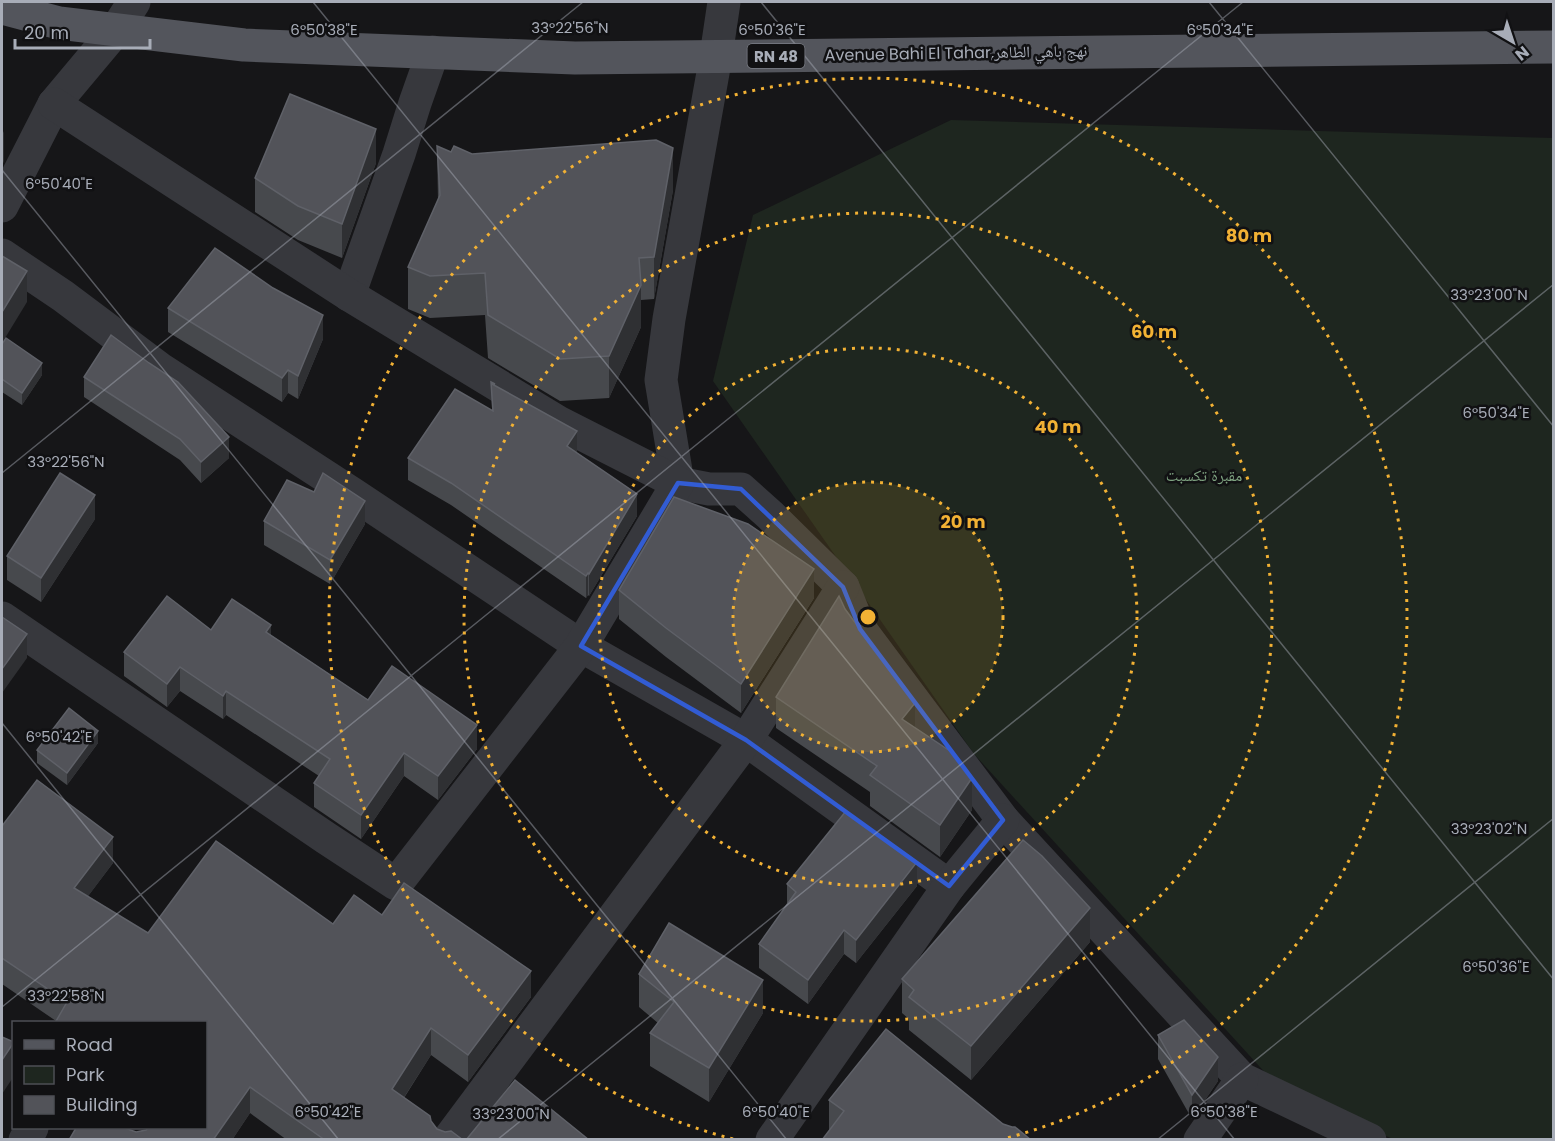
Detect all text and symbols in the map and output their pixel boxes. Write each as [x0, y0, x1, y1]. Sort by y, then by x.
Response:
scale bar [15, 12, 150, 50]
north arrow [1483, 12, 1543, 72]
text: 33°22'56"N [531, 17, 609, 38]
text: 6°50'38"E [290, 19, 358, 40]
text: 6°50'36"E [738, 19, 806, 40]
text: 6°50'34"E [1186, 19, 1254, 40]
text: 20 m [24, 20, 69, 45]
street label: Avenue Bahi El Tahar,نهج باهي الطاهر [824, 39, 1088, 68]
text: N [1510, 41, 1534, 66]
road number: RN 48 [748, 44, 804, 68]
text: 6°50'40"E [25, 173, 93, 194]
text: 80 m [1226, 223, 1272, 248]
text: 33°23'00"N [1450, 284, 1528, 305]
text: 60 m [1131, 319, 1177, 344]
text: 6°50'34"E [1462, 402, 1530, 423]
text: 40 m [1035, 414, 1081, 439]
text: 33°22'56"N [27, 451, 105, 472]
park label: مقبرة تكسبت [1166, 464, 1242, 487]
text: 20 m [941, 509, 985, 534]
centre of rings [858, 607, 878, 627]
text: 6°50'42"E [25, 726, 93, 747]
text: 33°23'02"N [1451, 818, 1527, 839]
text: 6°50'36"E [1462, 956, 1530, 977]
text: 33°22'58"N [27, 985, 105, 1006]
legend [12, 1021, 207, 1129]
text: Road [66, 1032, 113, 1057]
text: Park [66, 1062, 105, 1087]
text: Building [66, 1092, 138, 1117]
text: 6°50'42"E [294, 1101, 362, 1122]
text: 6°50'40"E [742, 1101, 810, 1122]
text: 6°50'38"E [1190, 1101, 1258, 1122]
text: 33°23'00"N [472, 1103, 550, 1124]

